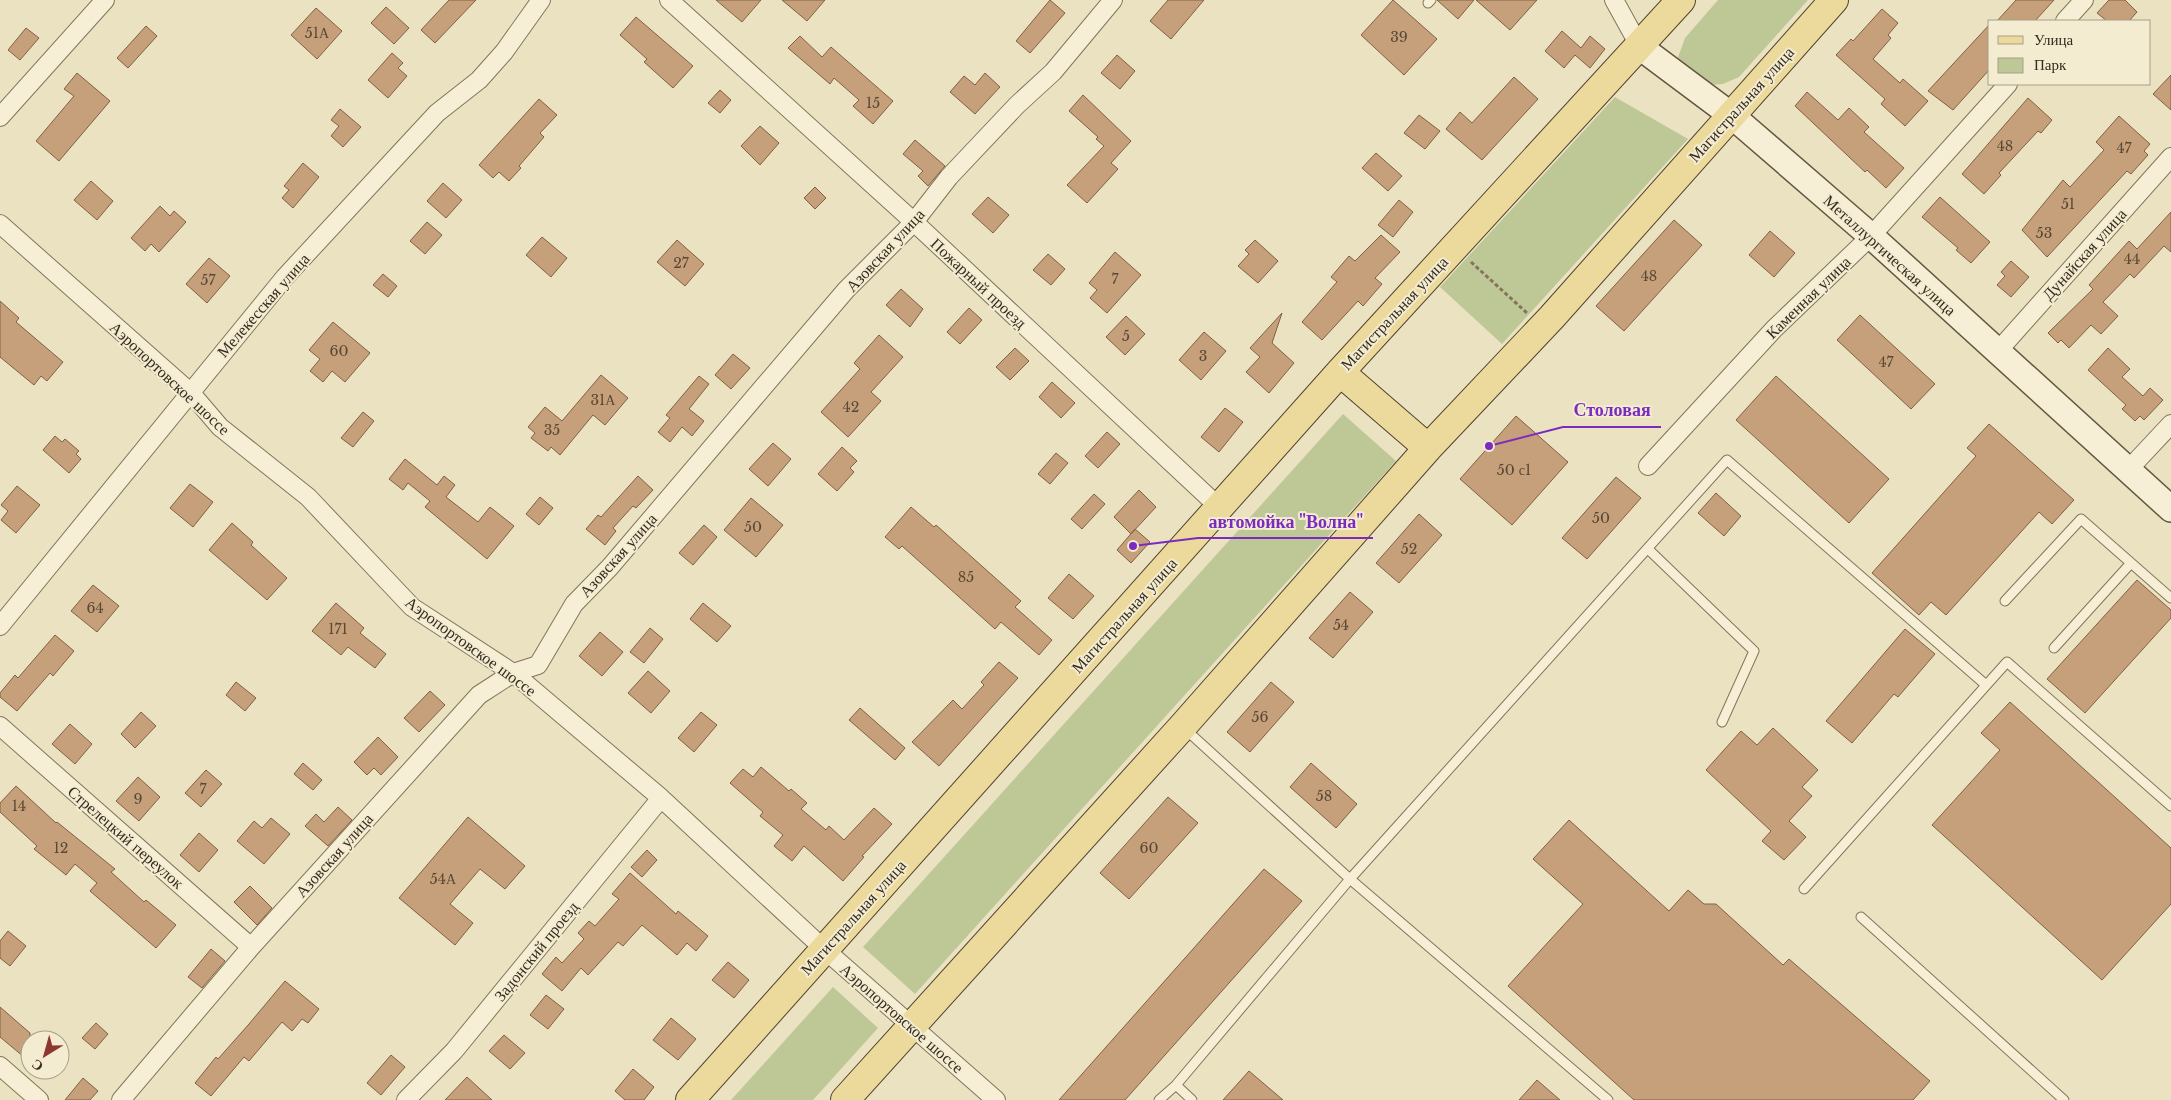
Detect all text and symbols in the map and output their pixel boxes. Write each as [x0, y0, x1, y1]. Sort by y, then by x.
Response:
legend [1988, 20, 2151, 85]
house number: 51А [305, 24, 330, 42]
house number: 39 [1390, 28, 1408, 46]
text: Улица [2034, 30, 2073, 49]
street label: Магистральная улица [1684, 42, 1798, 166]
text: Парк [2034, 55, 2067, 74]
house number: 15 [866, 94, 880, 112]
house number: 48 [1997, 137, 2013, 155]
house number: 47 [2116, 139, 2133, 157]
street label: Металлургическая улица [1820, 190, 1960, 320]
house number: 51 [2061, 195, 2075, 213]
street label: Азовская улица [841, 204, 929, 296]
street label: Дунайская улица [2038, 204, 2130, 304]
house number: 53 [2036, 224, 2052, 242]
street label: Пожарный проезд [927, 233, 1031, 333]
street label: Мелекесская улица [212, 249, 314, 361]
house number: 44 [2124, 250, 2140, 268]
street label: Каменная улица [1761, 251, 1855, 343]
street label: Магистральная улица [1336, 252, 1452, 374]
house number: 27 [673, 254, 690, 272]
house number: 48 [1641, 267, 1657, 285]
house number: 7 [1111, 270, 1119, 288]
house number: 57 [201, 271, 216, 289]
street label: Аэропортовское шоссе [106, 317, 234, 439]
house number: 5 [1122, 327, 1130, 345]
house number: 60 [330, 342, 349, 360]
house number: 3 [1199, 347, 1207, 365]
house number: 47 [1878, 353, 1895, 371]
house number: 31А [591, 391, 616, 409]
callout: Столовая [1563, 394, 1661, 427]
house number: 42 [843, 398, 859, 416]
text: Столовая [1573, 399, 1651, 421]
house number: 35 [544, 421, 560, 439]
house number: 50 с1 [1497, 461, 1531, 479]
callout: автомойка "Волна" [1198, 505, 1373, 538]
street label: Азовская улица [575, 509, 661, 601]
house number: 50 [1592, 509, 1610, 527]
text: автомойка "Волна" [1209, 511, 1363, 533]
house number: 50 [744, 518, 762, 536]
house number: 52 [1401, 540, 1417, 558]
street label: Магистральная улица [1067, 553, 1181, 677]
house number: 85 [958, 568, 974, 586]
street label: Аэропортовское шоссе [402, 592, 540, 700]
house number: 64 [86, 599, 104, 617]
house number: 54 [1333, 616, 1349, 634]
house number: 171 [328, 620, 348, 638]
house number: 56 [1252, 708, 1268, 726]
house number: 7 [199, 780, 207, 798]
street label: Стрелецкий переулок [64, 781, 188, 893]
house number: 58 [1316, 787, 1332, 805]
house number: 9 [133, 790, 143, 808]
house number: 14 [12, 797, 26, 815]
street label: Азовская улица [291, 809, 377, 901]
house number: 12 [54, 839, 68, 857]
house number: 60 [1140, 839, 1159, 857]
street label: Магистральная улица [796, 855, 910, 979]
house number: 54А [430, 870, 457, 888]
street label: Задонский проезд [490, 897, 582, 1005]
street label: Аэропортовское шоссе [836, 959, 968, 1077]
north arrow [20, 1030, 70, 1080]
text: С [28, 1055, 47, 1076]

